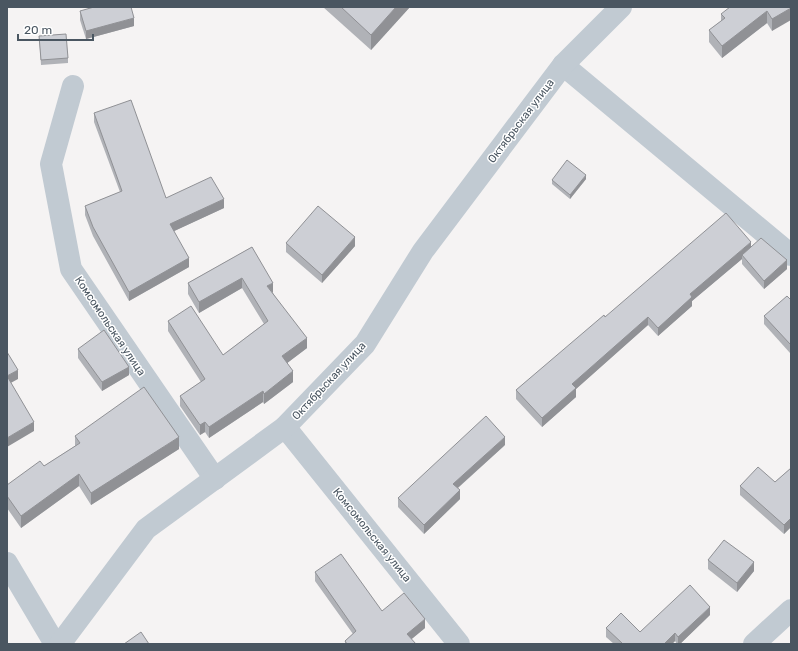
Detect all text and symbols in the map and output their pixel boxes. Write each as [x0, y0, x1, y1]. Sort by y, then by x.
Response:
scale bar [18, 16, 93, 42]
text: 20 m [24, 23, 52, 37]
street label: Октябрьская улица [485, 76, 557, 166]
street label: Комсомольская улица [72, 274, 148, 378]
street label: Октябрьская улица [290, 339, 368, 423]
street label: Комсомольская улица [330, 485, 414, 585]

